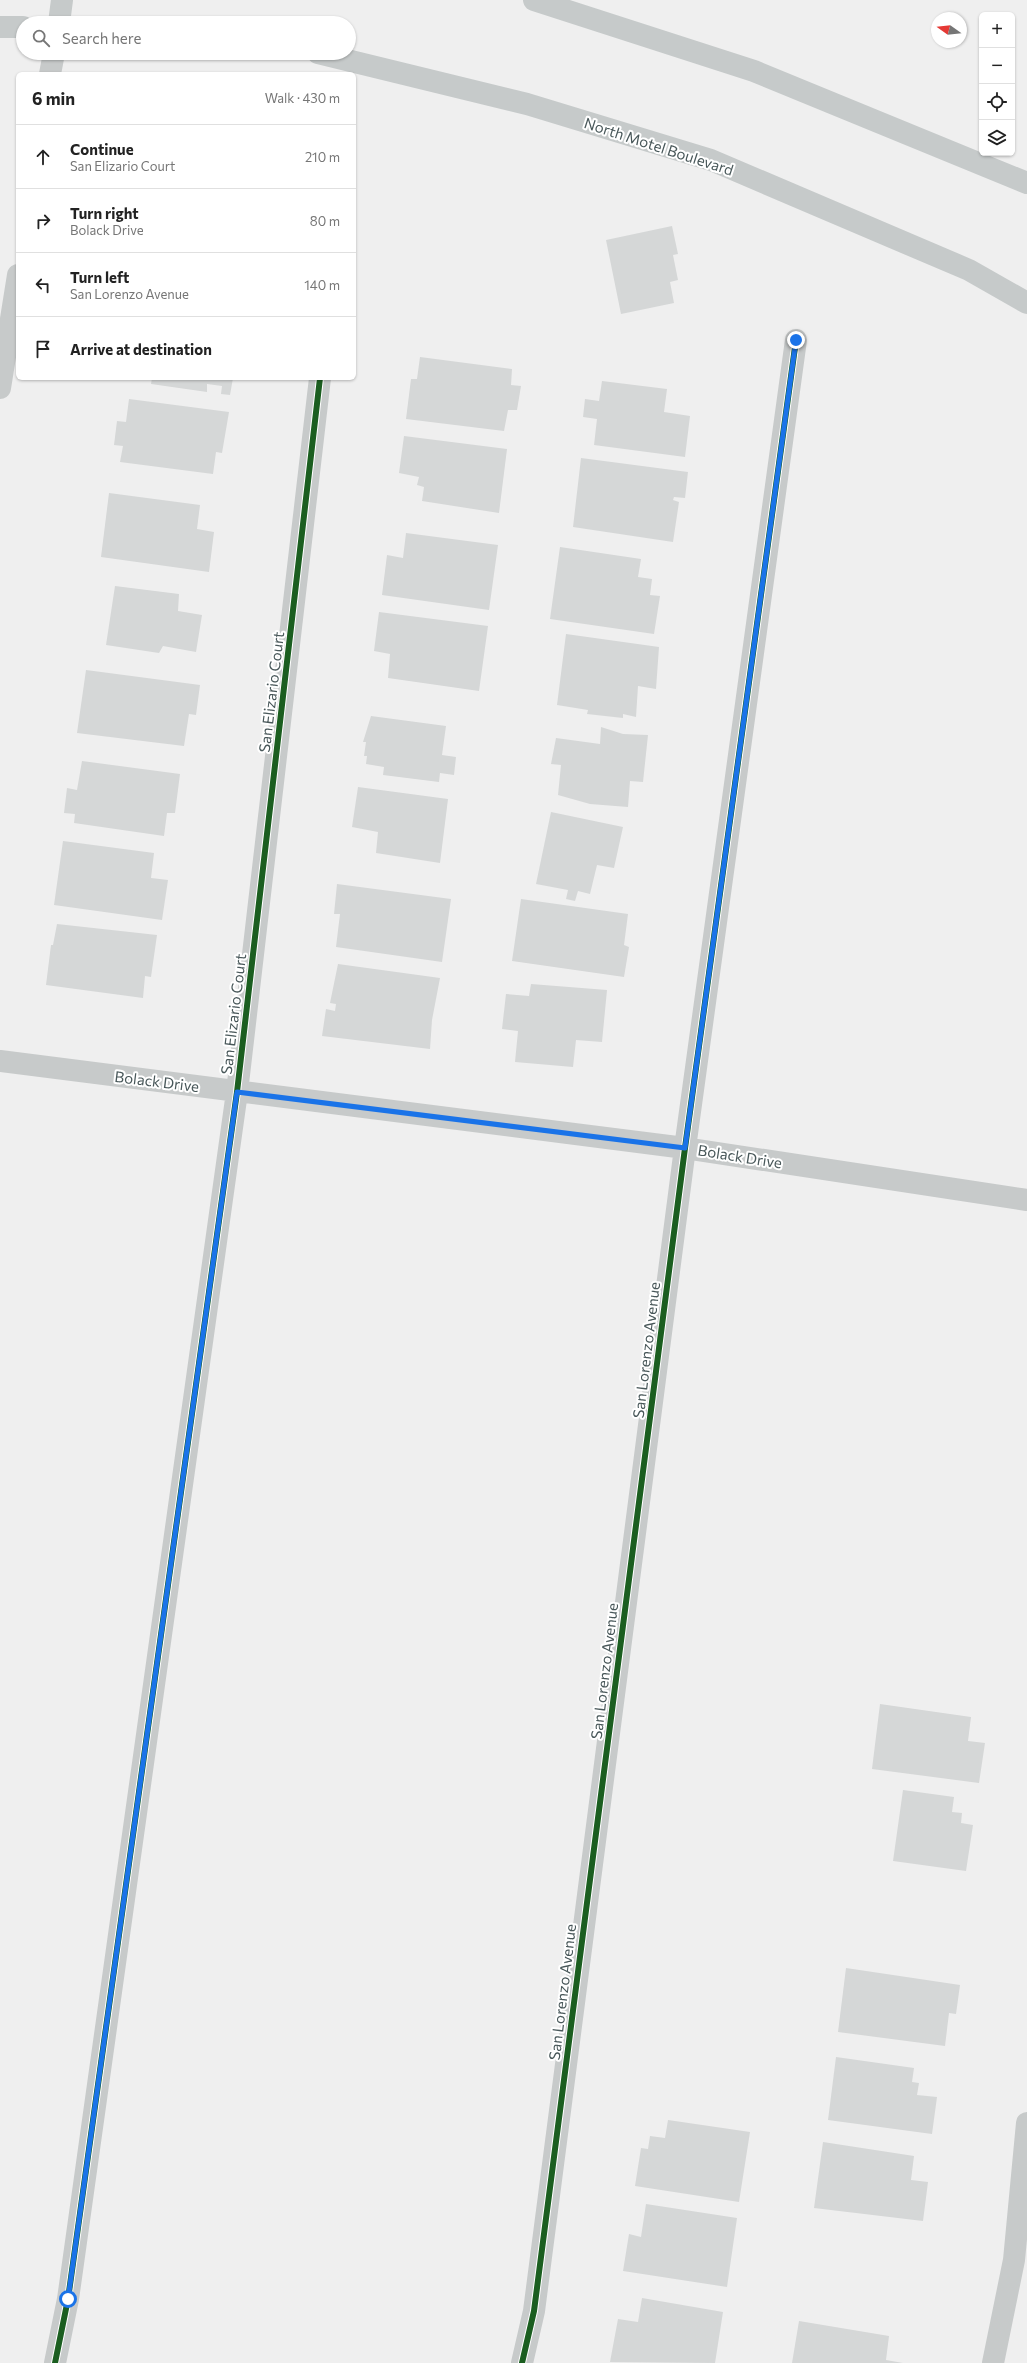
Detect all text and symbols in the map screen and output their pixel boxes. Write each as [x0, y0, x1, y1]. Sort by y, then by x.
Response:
north arrow [931, 12, 967, 48]
map controls [979, 12, 1015, 156]
button: + [979, 12, 1015, 48]
search box [16, 16, 356, 60]
icon: search [30, 27, 52, 49]
text: Search here [62, 29, 141, 47]
button: − [979, 48, 1015, 84]
button: locate [979, 84, 1015, 120]
text: 6 min [32, 88, 75, 109]
text: Walk · 430 m [265, 90, 340, 106]
street label: North Motel Boulevard [582, 113, 736, 179]
button: layers [979, 120, 1015, 156]
text: Continue [70, 140, 134, 158]
icon: ahead [32, 146, 54, 168]
text: 210 m [305, 149, 340, 165]
text: San Elizario Court [70, 158, 175, 174]
text: Turn right [70, 204, 139, 222]
icon: right [32, 210, 54, 232]
text: 80 m [310, 213, 340, 229]
text: Bolack Drive [70, 222, 144, 238]
text: Turn left [70, 268, 129, 286]
icon: left [32, 274, 54, 296]
text: 140 m [304, 277, 340, 293]
text: San Lorenzo Avenue [70, 286, 189, 302]
route end [787, 331, 805, 349]
icon: arrive [32, 338, 54, 360]
text: Arrive at destination [70, 340, 212, 358]
street label: San Elizario Court [255, 631, 287, 753]
street label: San Elizario Court [217, 953, 249, 1075]
street label: Bolack Drive [114, 1067, 200, 1095]
street label: Bolack Drive [697, 1140, 783, 1172]
street label: San Lorenzo Avenue [629, 1281, 663, 1419]
street label: San Lorenzo Avenue [587, 1602, 621, 1740]
street label: San Lorenzo Avenue [545, 1923, 579, 2061]
route start [59, 2290, 77, 2308]

